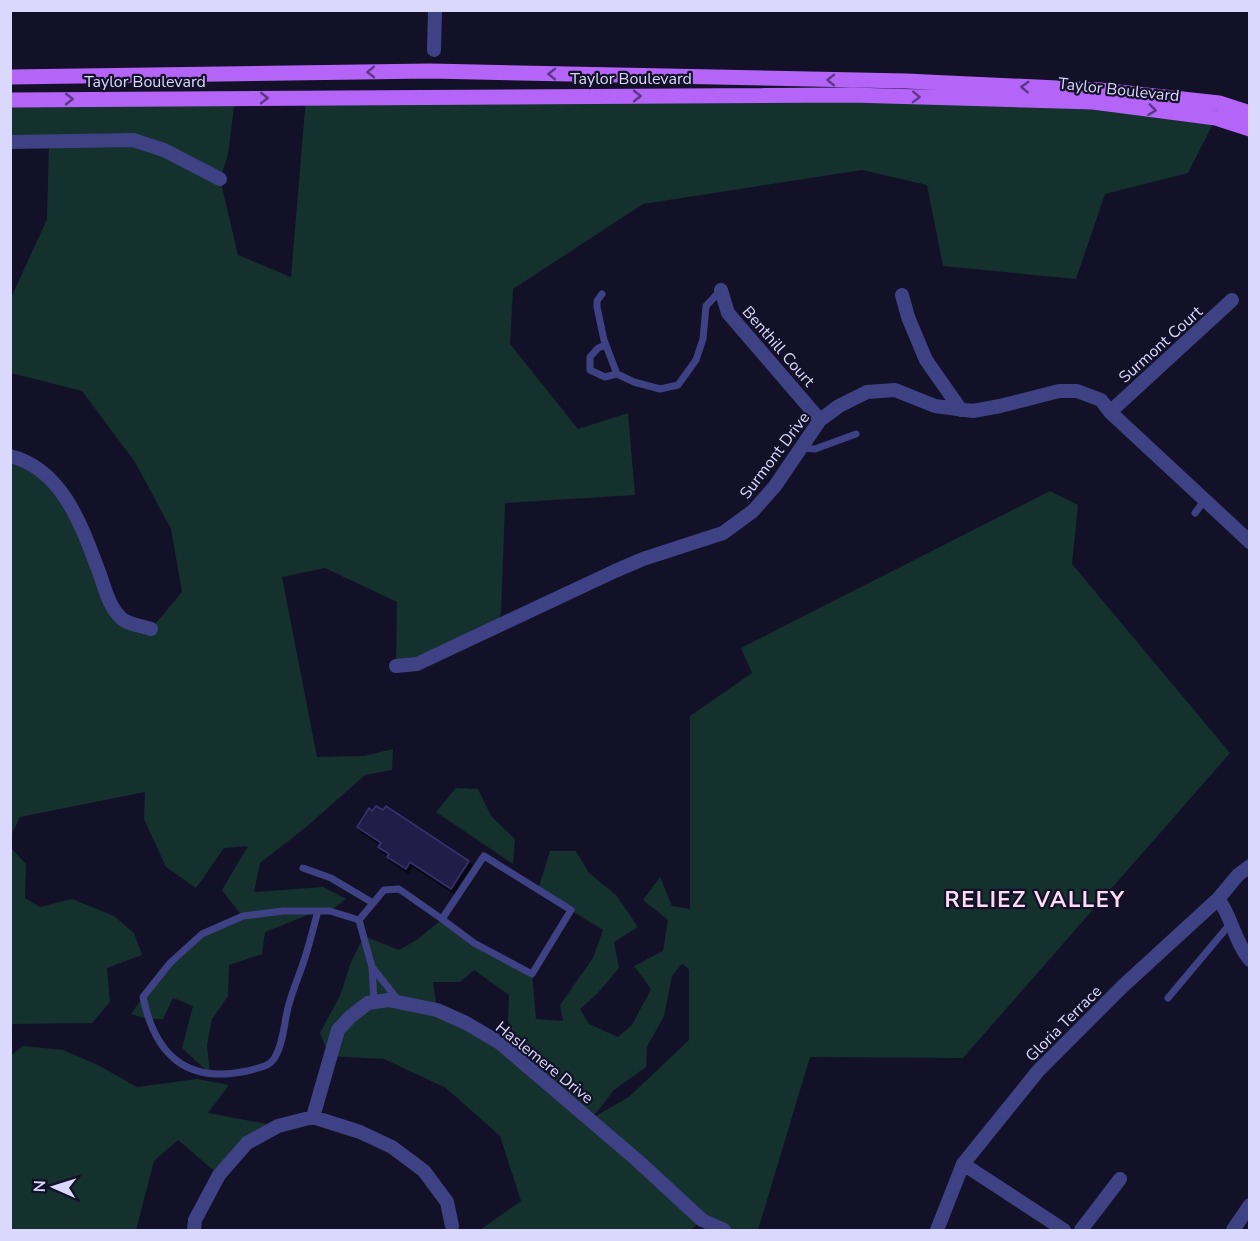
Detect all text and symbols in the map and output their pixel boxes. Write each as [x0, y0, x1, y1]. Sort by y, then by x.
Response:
one-way arrow [367, 66, 376, 78]
one-way arrow [547, 68, 556, 80]
street label: Taylor Boulevard [570, 68, 692, 90]
street label: Taylor Boulevard [84, 71, 206, 93]
street label: Taylor Boulevard [1057, 73, 1181, 107]
one-way arrow [826, 74, 835, 86]
one-way arrow [1021, 80, 1030, 93]
one-way arrow [632, 90, 641, 102]
one-way arrow [911, 90, 920, 103]
one-way arrow [259, 92, 268, 104]
one-way arrow [64, 93, 73, 105]
one-way arrow [1148, 103, 1157, 115]
street label: Surmont Court [1114, 301, 1208, 388]
street label: Benthill Court [737, 302, 820, 392]
street label: Surmont Drive [735, 407, 815, 504]
district label: RELIEZ VALLEY [945, 885, 1125, 915]
street label: Gloria Terrace [1021, 981, 1107, 1067]
street label: Haslemere Drive [491, 1016, 598, 1109]
north arrow [24, 1157, 84, 1217]
text: N [29, 1180, 51, 1193]

